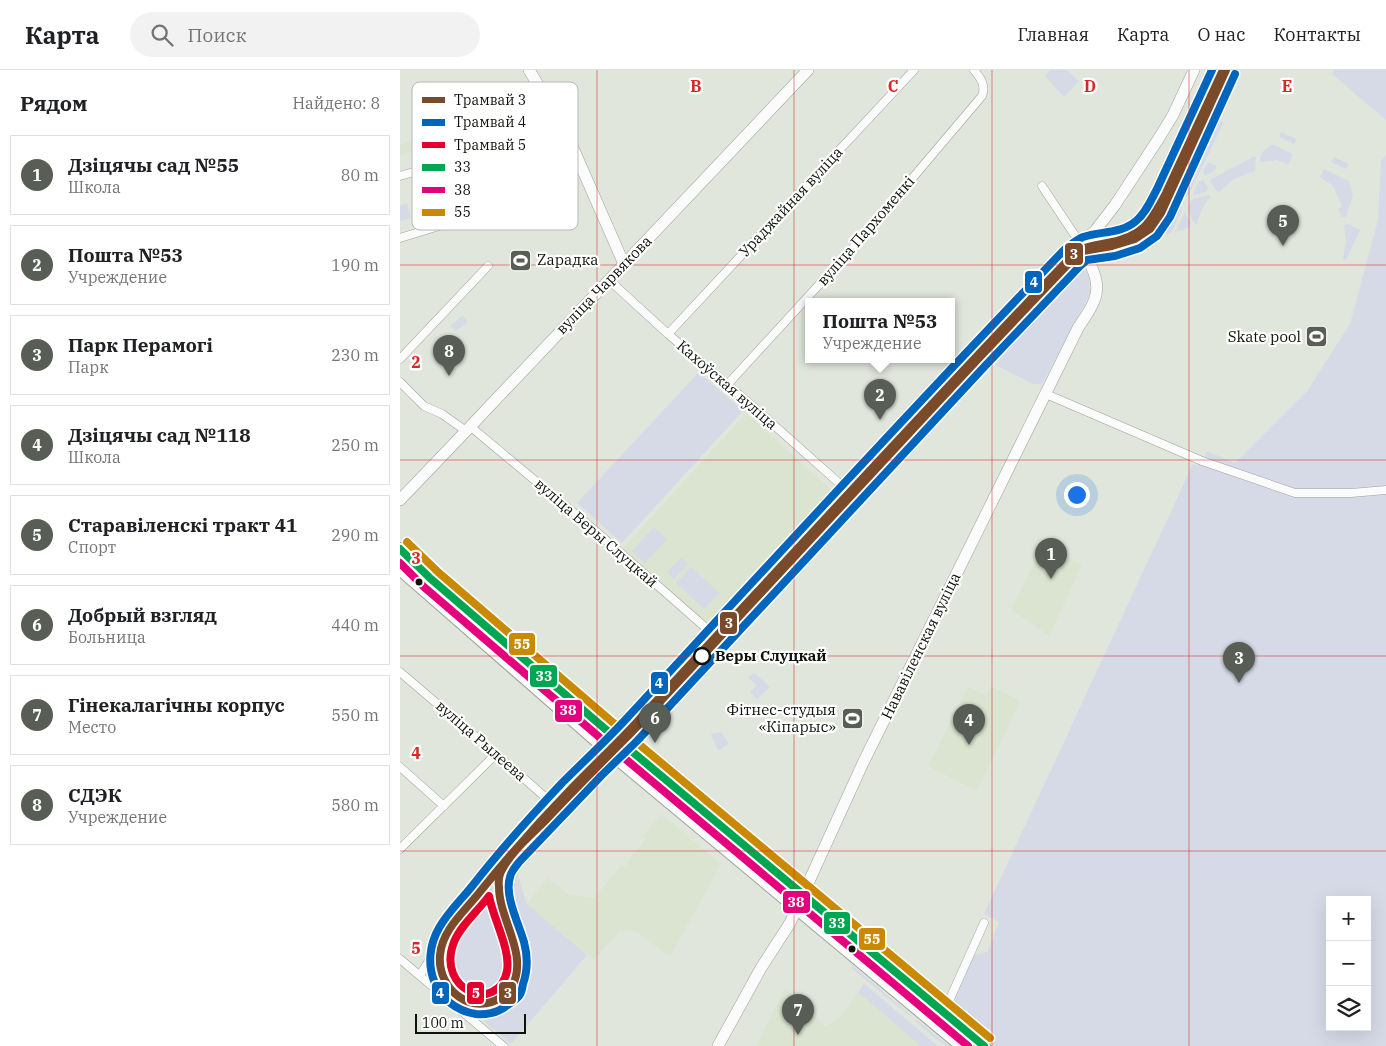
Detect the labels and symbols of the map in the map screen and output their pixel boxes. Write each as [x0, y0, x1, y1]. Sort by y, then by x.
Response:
text: B [690, 76, 702, 96]
text: C [888, 76, 898, 96]
text: D [1084, 76, 1096, 96]
text: E [1282, 76, 1292, 96]
legend [412, 82, 578, 230]
text: Трамвай 3 [454, 91, 526, 109]
text: Трамвай 4 [454, 113, 526, 131]
text: Трамвай 5 [454, 136, 526, 154]
street label: Ураджайная вуліца [735, 143, 847, 261]
text: 33 [454, 158, 471, 176]
street label: вуліца Пархоменкі [813, 172, 919, 289]
text: 38 [454, 181, 471, 199]
text: 55 [454, 203, 471, 221]
pin: 5 [1267, 205, 1299, 246]
street label: вуліца Чарвякова [552, 231, 656, 338]
line badge: 3 [1064, 242, 1084, 266]
text: 3 [1070, 245, 1078, 263]
sports icon: Zарадка [509, 248, 533, 272]
place label: Zарадка [537, 250, 598, 269]
line badge: 4 [1024, 270, 1043, 294]
text: 4 [1030, 273, 1038, 291]
sports icon: Skate pool [1305, 325, 1329, 349]
place label: Skate pool [1228, 327, 1301, 346]
pin: 8 [433, 335, 465, 376]
street label: Кахоўская вуліца [673, 336, 781, 433]
text: 2 [411, 352, 421, 372]
pin: 2 [864, 379, 896, 420]
street label: вуліца Веры Слуцкай [531, 474, 662, 591]
your location [1064, 482, 1090, 508]
pin: 1 [1035, 538, 1067, 579]
text: 3 [411, 548, 421, 568]
street label: Нававіленская вуліца [877, 569, 964, 722]
unlabelled marker [414, 577, 424, 587]
line badge: 3 [719, 611, 738, 635]
text: 3 [725, 614, 733, 632]
line badge: 55 [508, 632, 536, 656]
text: 55 [514, 635, 530, 653]
pin: 3 [1223, 642, 1255, 683]
place label: Веры Слуцкай [715, 646, 827, 665]
marker: Веры Слуцкай [693, 647, 711, 665]
line badge: 33 [529, 664, 558, 688]
text: 33 [536, 667, 552, 685]
line badge: 4 [650, 671, 669, 695]
text: 4 [655, 674, 663, 692]
street label: вуліца Рылеева [432, 696, 531, 785]
line badge: 38 [554, 699, 583, 723]
place label: Фітнес-студыя «Кіпарыс» [727, 700, 836, 736]
text: 38 [560, 701, 576, 719]
pin: 6 [639, 702, 671, 743]
pin: 4 [953, 704, 985, 745]
sports icon: Фітнес-студыя «Кіпарыс» [840, 707, 864, 731]
text: 4 [411, 743, 421, 763]
line badge: 38 [782, 890, 811, 914]
text: 38 [788, 893, 804, 911]
line badge: 33 [823, 911, 851, 935]
text: 33 [829, 914, 845, 932]
line badge: 55 [858, 927, 886, 951]
text: 55 [864, 930, 880, 948]
text: 5 [411, 938, 421, 958]
unlabelled marker [847, 944, 857, 954]
line badge: 4 [431, 981, 450, 1005]
line badge: 5 [466, 981, 485, 1005]
line badge: 3 [498, 981, 517, 1005]
text: 4 [436, 984, 444, 1002]
text: 5 [472, 984, 480, 1002]
text: 3 [504, 984, 512, 1002]
pin: 7 [782, 994, 814, 1035]
scale bar [415, 1011, 526, 1034]

